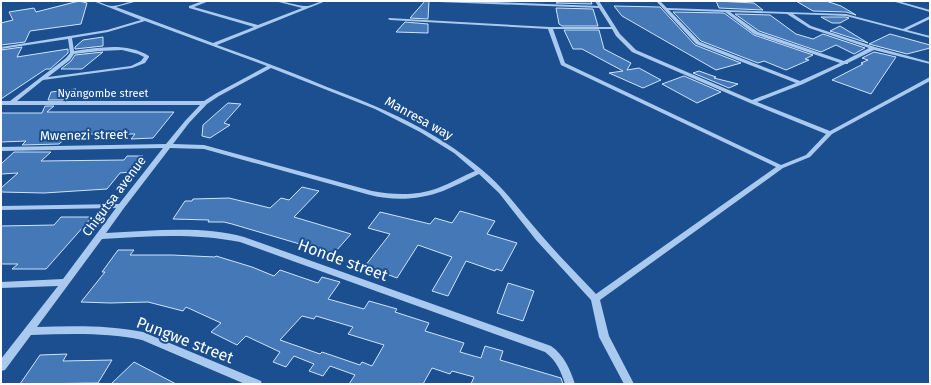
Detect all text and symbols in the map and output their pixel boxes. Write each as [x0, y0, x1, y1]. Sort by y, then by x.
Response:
street label: Nyangombe street [57, 87, 149, 100]
street label: Manresa way [382, 93, 456, 143]
street label: Mwenezi street [40, 127, 129, 143]
street label: Chigutsa avenue [79, 153, 149, 239]
street label: Honde street [295, 235, 391, 285]
street label: Pungwe street [134, 313, 236, 367]

